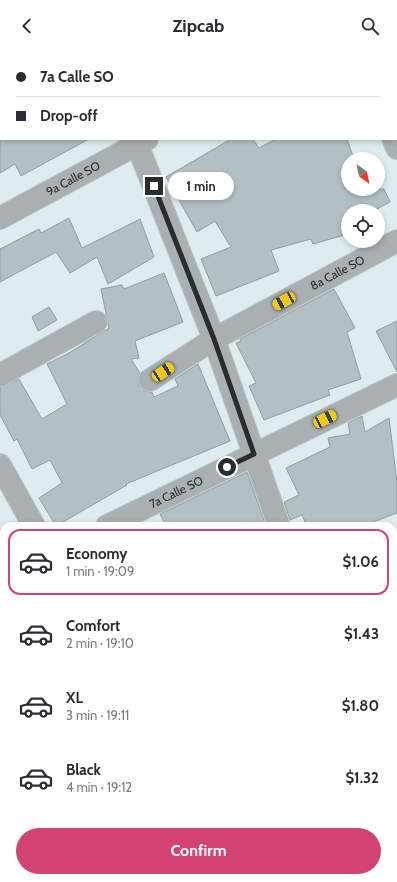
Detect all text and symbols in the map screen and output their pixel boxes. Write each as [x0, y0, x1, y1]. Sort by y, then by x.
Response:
icon: back [16, 15, 38, 37]
text: Zipcab [173, 15, 224, 37]
icon: search [359, 15, 381, 37]
text: 7a Calle SO [40, 68, 114, 86]
text: Drop-off [40, 107, 98, 125]
north arrow [341, 152, 385, 196]
map controls [341, 152, 385, 248]
street label: 9a Calle SO [43, 158, 103, 199]
callout: 1 min [168, 172, 234, 200]
route end [145, 177, 163, 195]
text: 1 min [186, 178, 216, 194]
button: locate [341, 204, 385, 248]
street label: 8a Calle SO [307, 252, 367, 293]
car [271, 290, 297, 312]
car [150, 360, 176, 384]
car [312, 408, 338, 430]
route start [218, 458, 236, 476]
street label: 7a Calle SO [147, 472, 205, 511]
icon: car [18, 544, 54, 580]
text: Economy [66, 545, 127, 563]
text: $1.06 [343, 553, 379, 571]
text: 1 min · 19:09 [66, 563, 134, 579]
icon: car [18, 616, 54, 652]
text: Comfort [66, 617, 120, 635]
text: $1.43 [344, 625, 379, 643]
text: 2 min · 19:10 [66, 635, 134, 651]
icon: car [18, 688, 54, 724]
text: XL [66, 689, 83, 707]
text: $1.80 [342, 697, 379, 715]
text: 3 min · 19:11 [66, 707, 129, 723]
icon: car [18, 760, 54, 796]
text: Black [66, 761, 101, 779]
text: $1.32 [345, 769, 379, 787]
text: 4 min · 19:12 [66, 779, 132, 795]
button: Confirm [16, 828, 381, 874]

